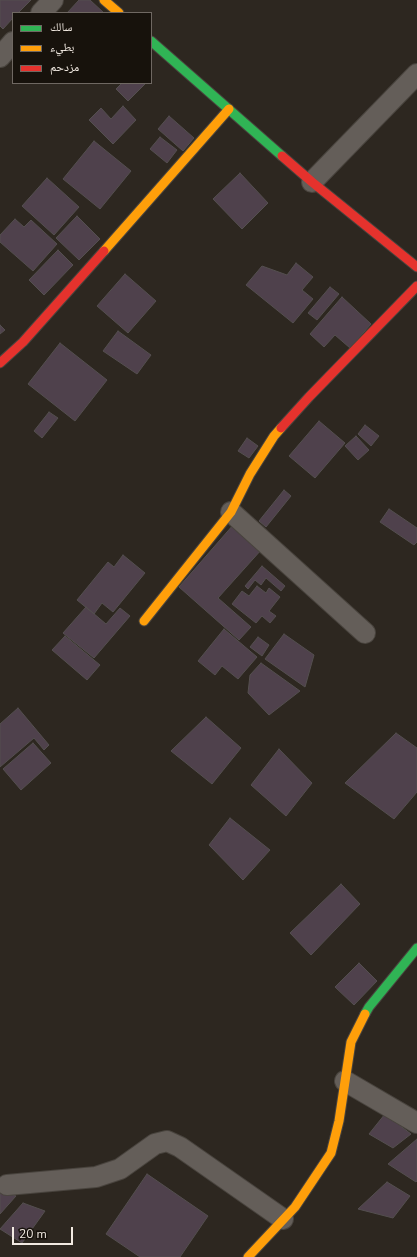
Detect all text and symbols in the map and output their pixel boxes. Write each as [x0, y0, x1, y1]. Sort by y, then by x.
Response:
legend [12, 12, 152, 84]
text: سالك [50, 19, 72, 35]
text: بطيء [50, 39, 74, 55]
text: مزدحم [50, 59, 79, 75]
scale bar [14, 1219, 75, 1245]
text: 20 m [19, 1226, 47, 1242]

